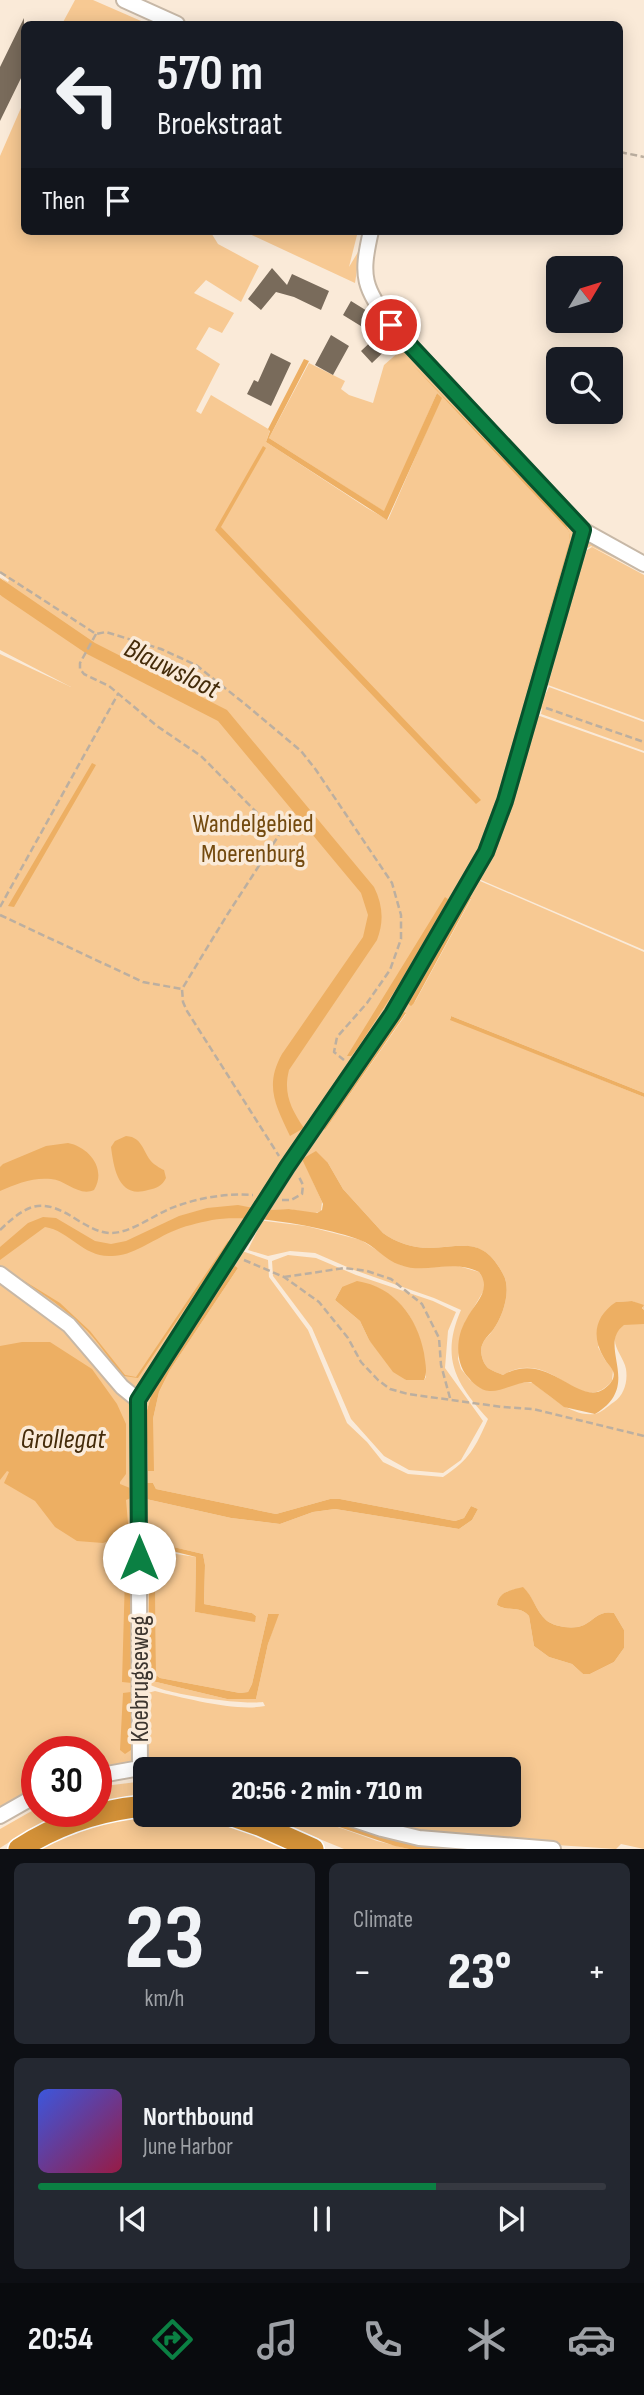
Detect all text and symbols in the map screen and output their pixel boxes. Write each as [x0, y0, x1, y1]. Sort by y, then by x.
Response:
text: 570 m [157, 45, 263, 104]
icon: left [42, 49, 133, 140]
text: Broekstraat [157, 105, 282, 144]
icon: arrive [99, 182, 137, 220]
text: Then [42, 186, 85, 217]
north arrow [546, 256, 623, 332]
map controls [546, 256, 623, 424]
pin [361, 295, 421, 355]
icon: arrive [372, 306, 410, 344]
button: search [546, 347, 623, 424]
water label: Blauwsloot [119, 632, 225, 706]
park label: Wandelgebied Moerenburg [192, 809, 314, 870]
water label: Grollegat [21, 1423, 106, 1456]
position arrow [102, 1521, 176, 1595]
street label: Koebrugseweg [125, 1615, 156, 1743]
speed limit sign: 30 [21, 1736, 112, 1827]
text: 20:56 · 2 min · 710 m [231, 1776, 423, 1807]
text: 23 [124, 1885, 205, 1994]
text: Climate [353, 1906, 413, 1934]
text: 23° [447, 1941, 512, 2004]
text: − [353, 1950, 372, 1995]
text: + [587, 1950, 606, 1995]
text: km/h [145, 1985, 184, 2013]
text: Northbound [143, 2102, 254, 2133]
text: June Harbor [143, 2133, 233, 2161]
icon: previous [114, 2200, 152, 2238]
icon: pause [303, 2200, 341, 2238]
icon: next [492, 2200, 530, 2238]
icon: directions [148, 2315, 197, 2364]
icon: music [253, 2315, 302, 2364]
icon: phone [358, 2315, 407, 2364]
icon: climate [462, 2315, 511, 2364]
icon: car [567, 2315, 616, 2364]
text: 20:54 [28, 2320, 93, 2359]

